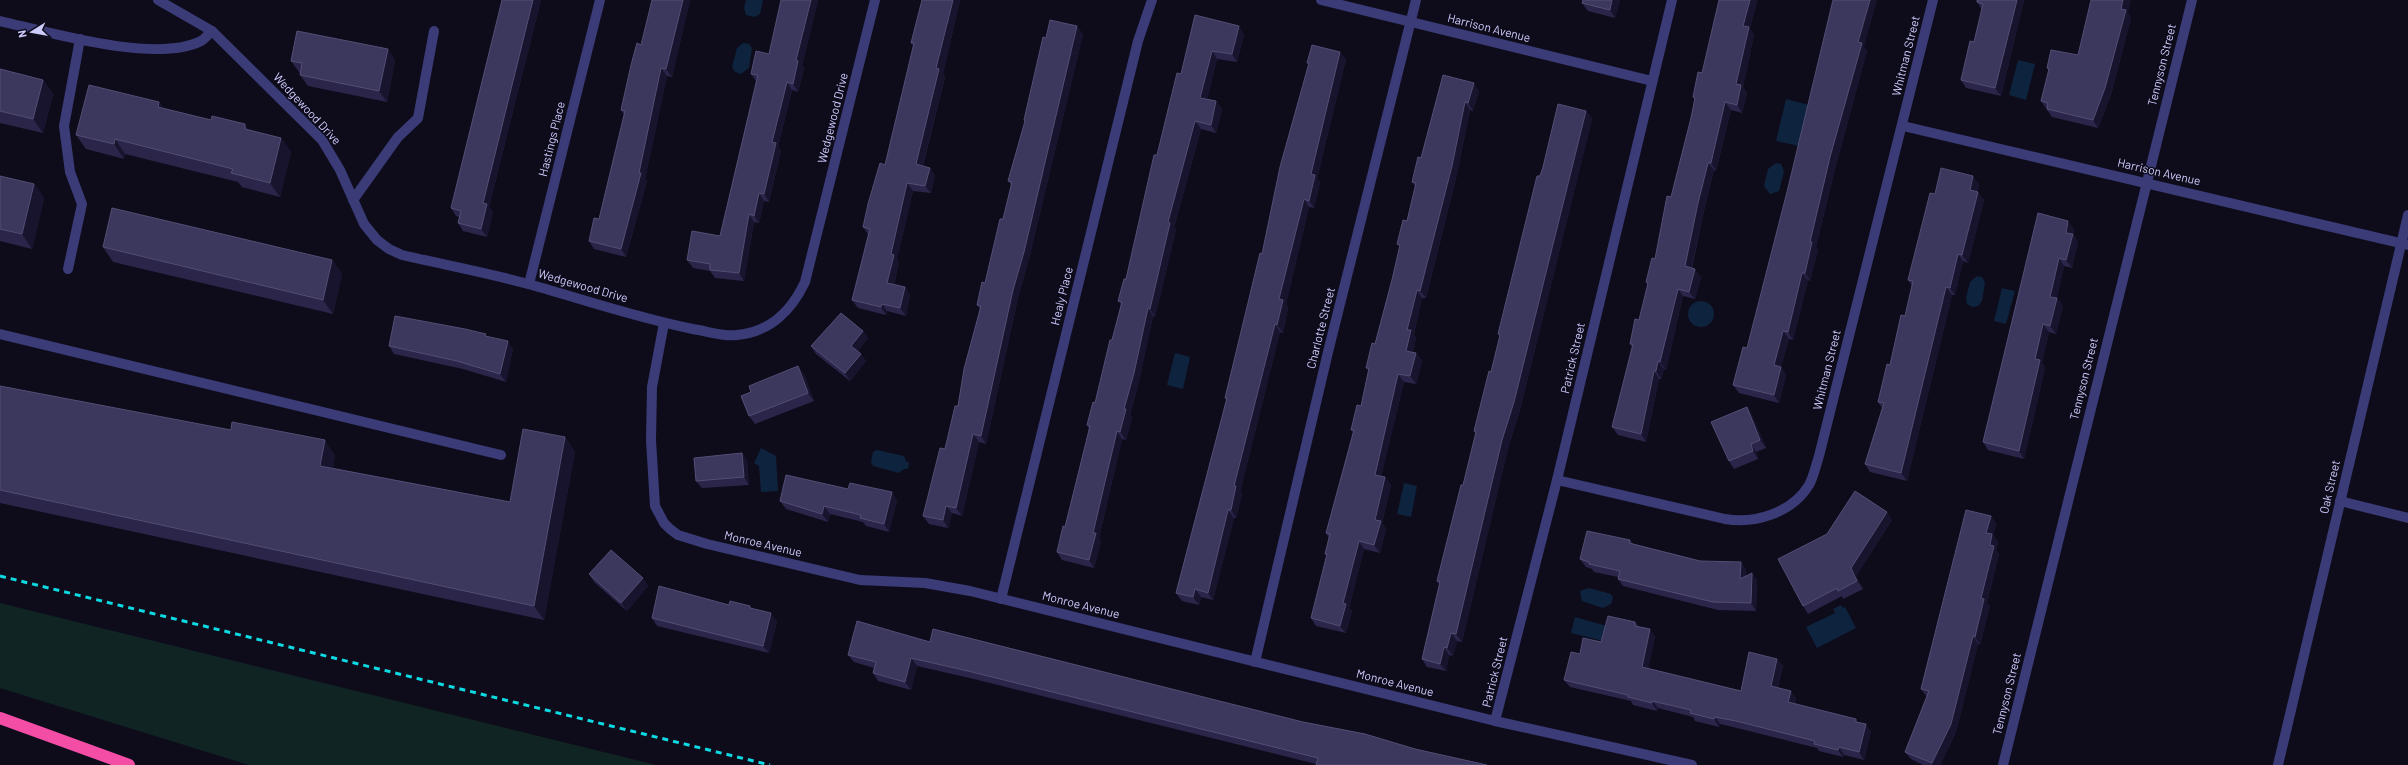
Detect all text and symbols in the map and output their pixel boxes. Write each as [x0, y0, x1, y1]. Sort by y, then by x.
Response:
street label: Harrison Avenue [1446, 10, 1532, 44]
north arrow [12, 12, 52, 52]
street label: Whitman Street [1888, 14, 1922, 97]
street label: Tennyson Street [2144, 22, 2178, 107]
text: N [15, 29, 29, 39]
street label: Wedgewood Drive [271, 70, 344, 147]
street label: Wedgewood Drive [814, 71, 850, 164]
street label: Hastings Place [535, 100, 567, 178]
street label: Harrison Avenue [2116, 155, 2202, 187]
street label: Healy Place [1047, 265, 1075, 326]
street label: Wedgewood Drive [537, 266, 630, 305]
street label: Charlotte Street [1303, 286, 1337, 370]
street label: Patrick Street [1557, 321, 1587, 395]
street label: Whitman Street [1809, 328, 1843, 411]
street label: Tennyson Street [2066, 336, 2100, 421]
street label: Oak Street [2316, 459, 2342, 515]
street label: Monroe Avenue [723, 527, 803, 559]
street label: Monroe Avenue [1041, 588, 1121, 620]
street label: Patrick Street [1478, 635, 1510, 709]
street label: Tennyson Street [1989, 651, 2023, 736]
street label: Monroe Avenue [1355, 666, 1435, 698]

